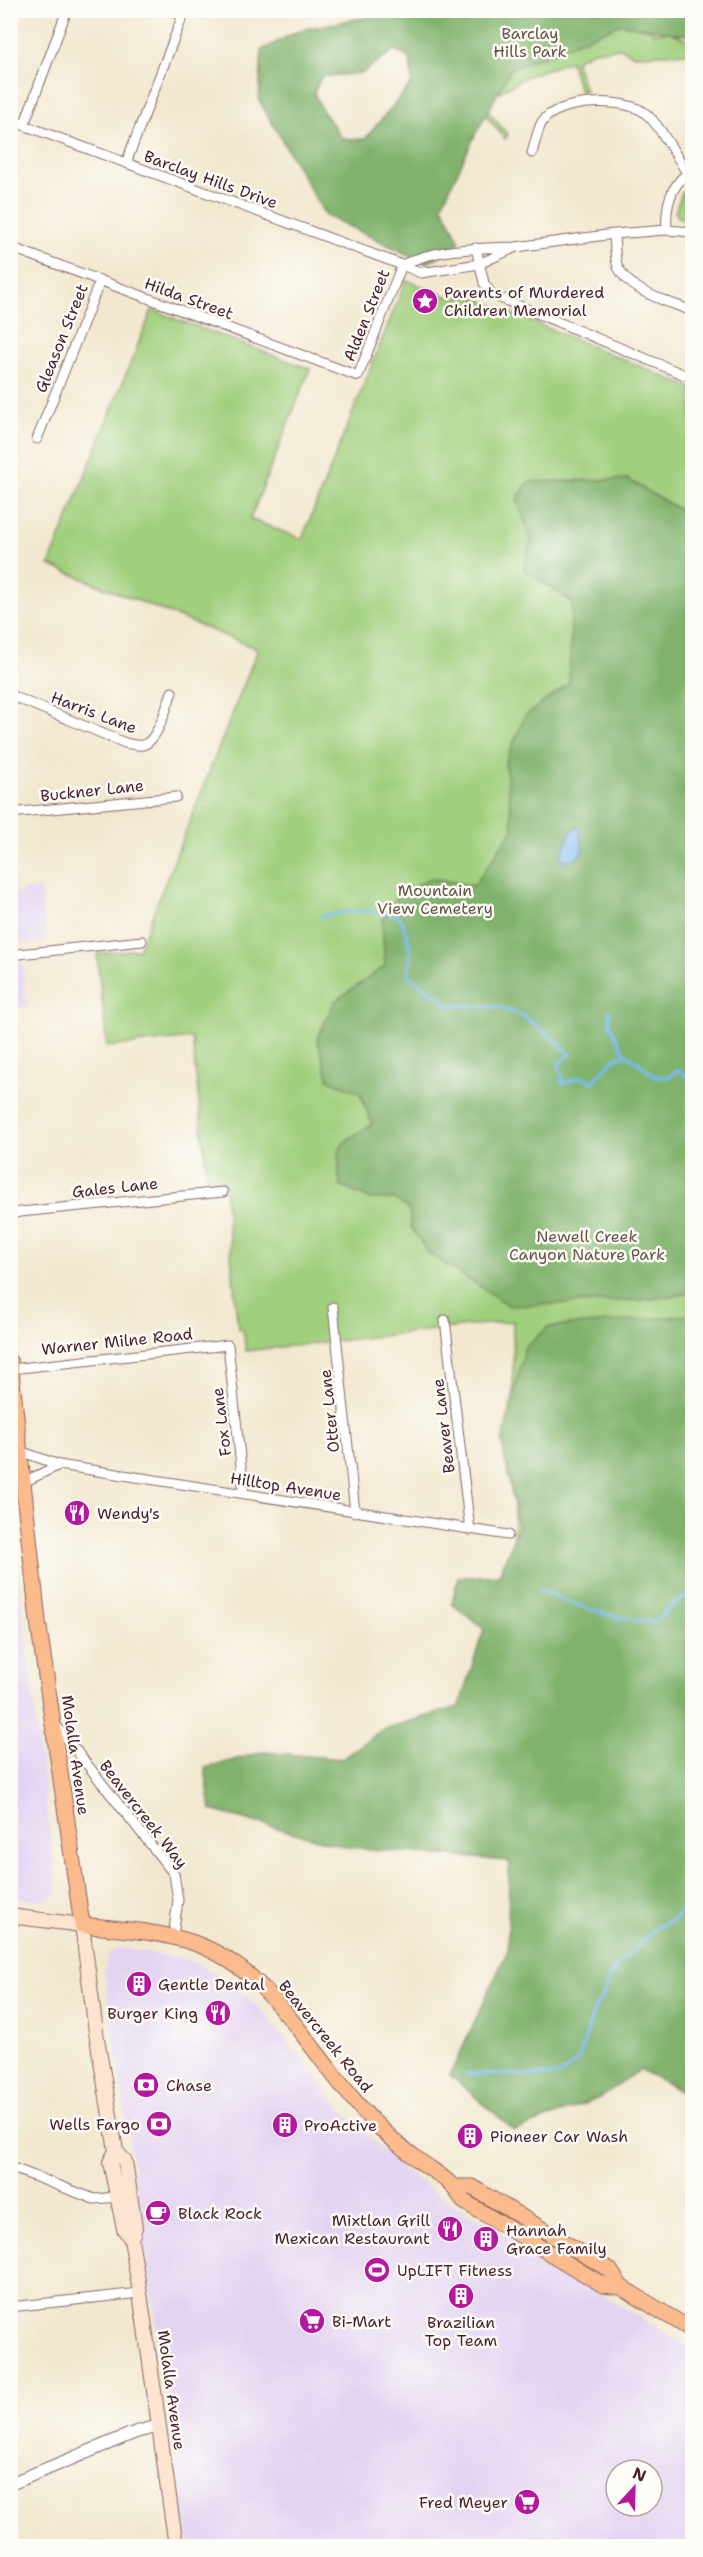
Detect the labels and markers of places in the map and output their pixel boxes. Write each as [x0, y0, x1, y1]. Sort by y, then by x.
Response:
place label: Parents of Murdered Children Memorial [444, 282, 604, 321]
place icon: Parents of Murdered Children Memorial [410, 286, 440, 316]
restaurant icon: Wendy's [62, 1498, 92, 1528]
place label: Wendy's [97, 1503, 160, 1524]
building icon: Gentle Dental [124, 1969, 154, 1999]
place label: Gentle Dental [158, 1974, 265, 1995]
restaurant icon: Burger King [203, 1998, 233, 2028]
place label: Burger King [107, 2003, 198, 2024]
bank icon: Chase [131, 2070, 161, 2100]
place label: Chase [166, 2075, 212, 2096]
bank icon: Wells Fargo [144, 2109, 174, 2139]
building icon: ProActive [270, 2110, 300, 2140]
place label: Wells Fargo [49, 2114, 140, 2135]
place label: ProActive [304, 2115, 377, 2136]
building icon: Pioneer Car Wash [455, 2121, 485, 2151]
place label: Pioneer Car Wash [490, 2126, 628, 2147]
cafe icon: Black Rock [143, 2198, 173, 2228]
place label: Black Rock [178, 2203, 262, 2224]
place label: Mixtlan Grill Mexican Restaurant [274, 2210, 430, 2249]
restaurant icon: Mixtlan Grill Mexican Restaurant [435, 2214, 465, 2244]
place label: Hannah Grace Family [506, 2220, 607, 2259]
building icon: Hannah Grace Family [471, 2224, 501, 2254]
sports icon: UpLIFT Fitness [362, 2255, 392, 2285]
place label: UpLIFT Fitness [397, 2260, 512, 2281]
building icon: Brazilian Top Team [446, 2281, 476, 2311]
supermarket icon: Bi-Mart [297, 2306, 327, 2336]
place label: Bi-Mart [332, 2311, 391, 2332]
place label: Brazilian Top Team [425, 2312, 498, 2351]
supermarket icon: Fred Meyer [512, 2487, 542, 2517]
place label: Fred Meyer [419, 2492, 508, 2513]

